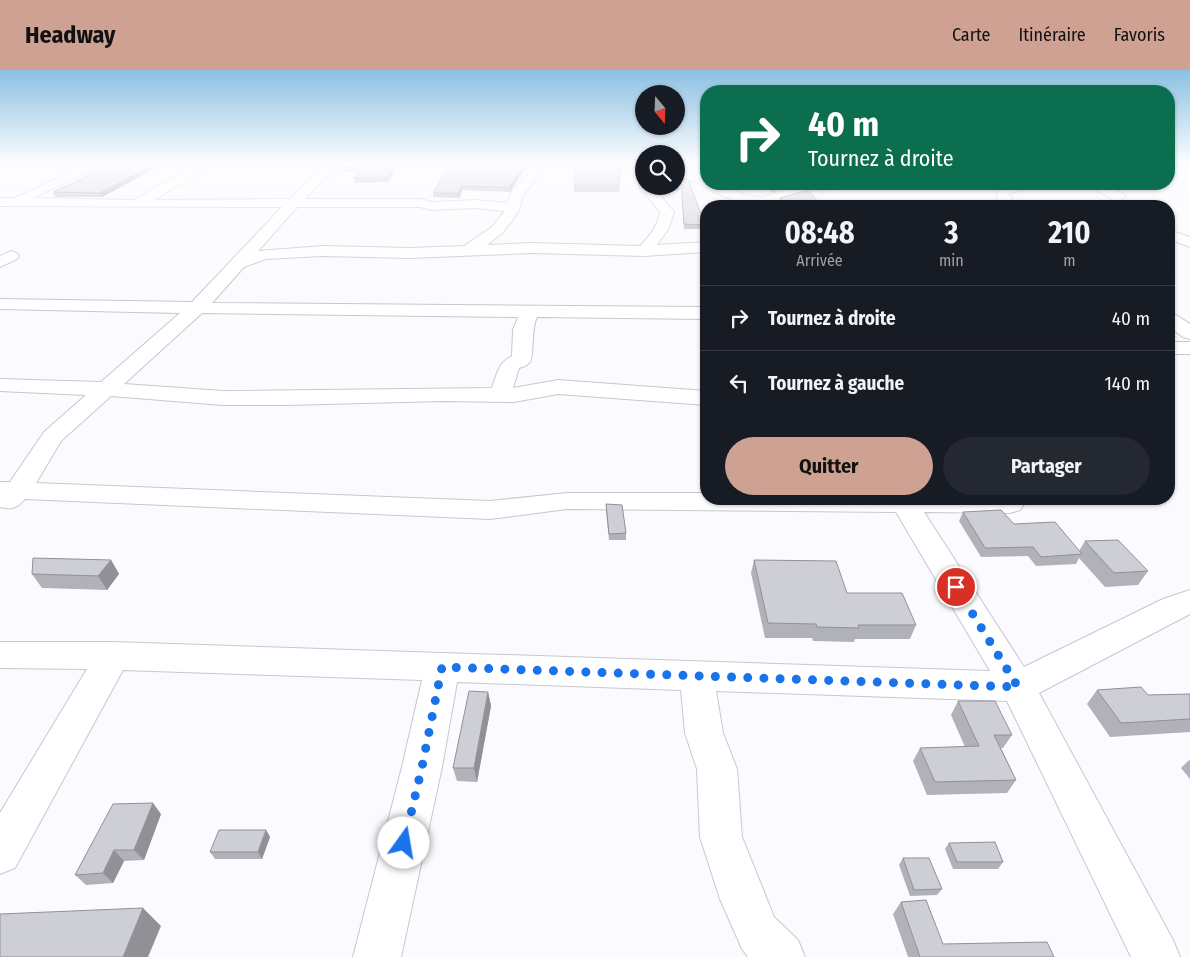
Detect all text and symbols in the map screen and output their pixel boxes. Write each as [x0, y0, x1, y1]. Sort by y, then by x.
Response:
text: Headway [25, 21, 116, 49]
text: Carte [952, 24, 990, 46]
text: Itinéraire [1018, 24, 1086, 46]
text: Favoris [1114, 24, 1165, 46]
north arrow [635, 85, 685, 135]
map controls [635, 85, 685, 195]
text: 40 m [808, 103, 879, 145]
icon: right [725, 105, 790, 170]
button: search [635, 145, 685, 195]
text: Tournez à droite [808, 145, 954, 172]
text: 08:48 [784, 215, 855, 251]
text: 3 [944, 215, 958, 251]
text: 210 [1048, 215, 1091, 251]
text: Arrivée [796, 251, 843, 270]
text: min [939, 251, 964, 270]
text: m [1063, 251, 1076, 270]
icon: right [725, 304, 753, 332]
text: Tournez à droite [768, 307, 896, 330]
text: 40 m [1112, 307, 1150, 330]
icon: left [725, 369, 753, 397]
text: Tournez à gauche [768, 372, 904, 395]
text: 140 m [1104, 372, 1150, 395]
button: Quitter [725, 437, 933, 495]
button: Partager [943, 437, 1150, 495]
pin [935, 566, 977, 608]
icon: arrive [942, 573, 970, 601]
position arrow [377, 816, 429, 868]

